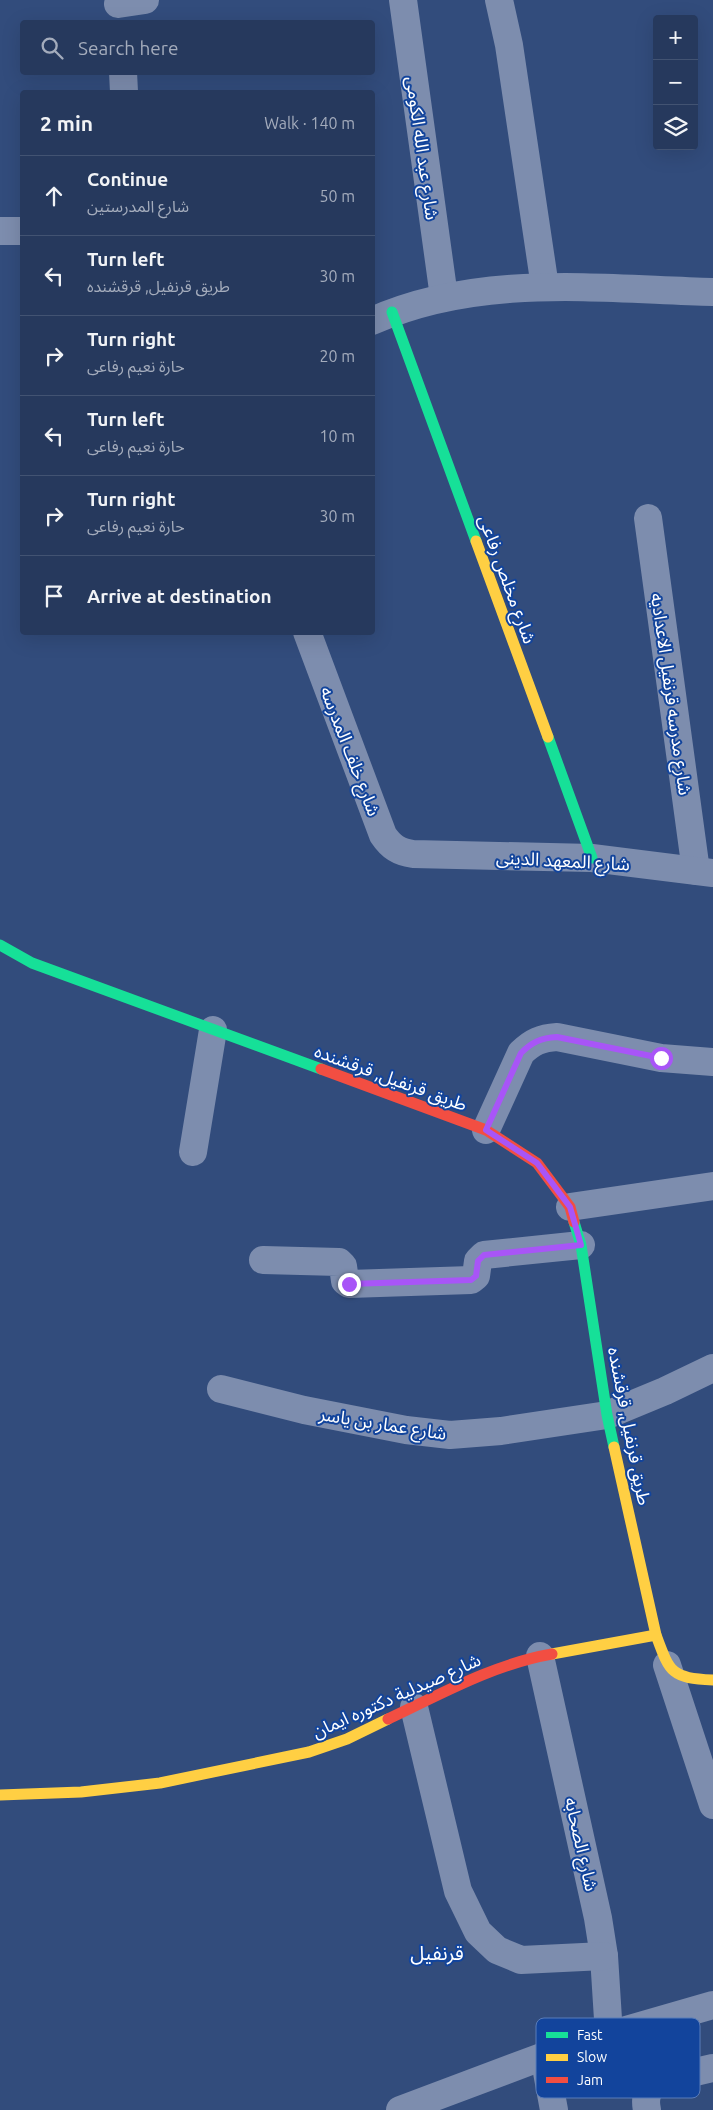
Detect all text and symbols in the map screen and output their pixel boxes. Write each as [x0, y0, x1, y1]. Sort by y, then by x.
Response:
map controls [653, 15, 698, 150]
button: + [653, 15, 698, 60]
search box [20, 20, 375, 75]
icon: search [38, 34, 66, 62]
text: Search here [78, 37, 178, 59]
button: − [653, 60, 698, 105]
street label: شارع عبد الله الكومى [398, 75, 443, 222]
button: layers [653, 105, 698, 150]
text: 2 min [40, 111, 93, 135]
text: Walk · 140 m [264, 114, 355, 132]
text: Continue [87, 168, 168, 190]
icon: ahead [40, 182, 68, 210]
text: 50 m [319, 187, 355, 205]
text: شارع المدرستين [87, 197, 189, 215]
text: Turn left [87, 248, 165, 270]
icon: left [40, 262, 68, 290]
text: 30 m [319, 267, 355, 285]
text: طريق قرنفيل, قرقشنده [87, 277, 230, 295]
text: Turn right [87, 328, 175, 350]
icon: right [40, 342, 68, 370]
text: 20 m [319, 347, 355, 365]
text: حارة نعيم رفاعى [87, 357, 185, 375]
text: Turn left [87, 408, 165, 430]
icon: left [40, 422, 68, 450]
text: 10 m [319, 427, 355, 445]
text: حارة نعيم رفاعى [87, 437, 185, 455]
text: Turn right [87, 488, 175, 510]
icon: right [40, 502, 68, 530]
text: 30 m [319, 507, 355, 525]
street label: شارع مخلص رفاعى [471, 512, 541, 648]
text: حارة نعيم رفاعى [87, 517, 185, 535]
icon: arrive [40, 582, 68, 610]
text: Arrive at destination [87, 585, 272, 607]
street label: شارع مدرسه قرنفيل الاعداديه [643, 592, 696, 797]
street label: شارع خلف المدرسه [312, 683, 385, 820]
street label: شارع المعهد الدينى [495, 847, 630, 878]
street label: طريق قرنفيل, قرقشنده [311, 1040, 470, 1116]
route start [650, 1047, 673, 1070]
route end [338, 1273, 361, 1296]
street label: طريق قرنفيل, قرقشنده [603, 1345, 655, 1507]
street label: شارع عمار بن ياسر [316, 1403, 448, 1448]
street label: شارع صيدلية دكتوره ايمان [309, 1649, 485, 1746]
street label: شارع الصحابه [557, 1795, 602, 1894]
district label: قرنفيل [410, 1941, 464, 1965]
legend [536, 2018, 700, 2098]
text: Fast [577, 2027, 603, 2043]
text: Slow [577, 2049, 607, 2065]
text: Jam [577, 2072, 603, 2088]

